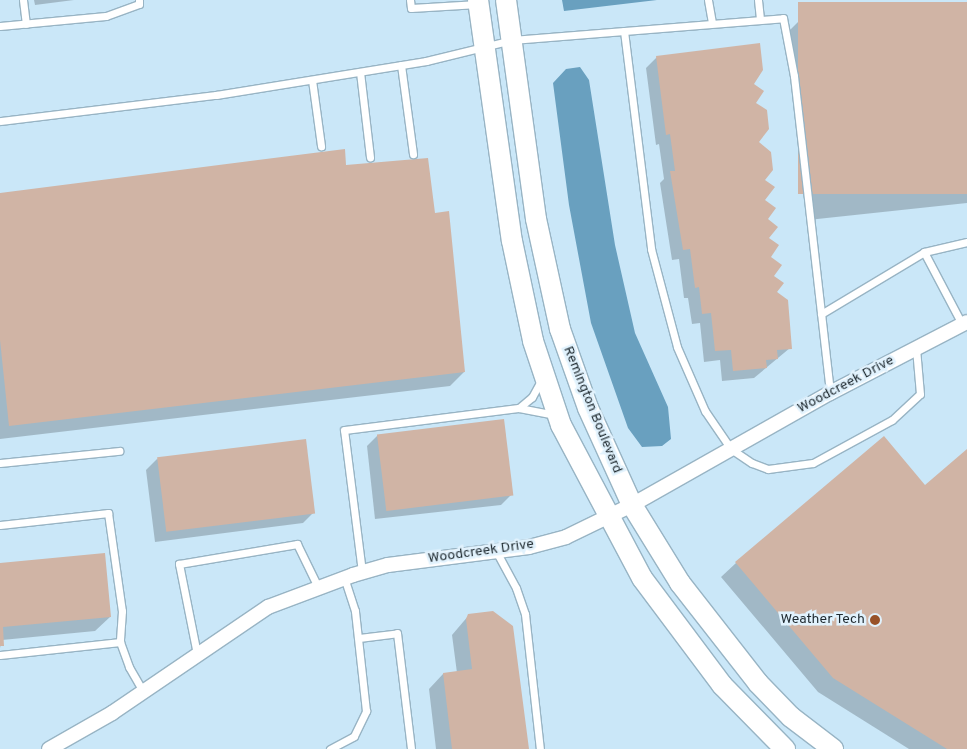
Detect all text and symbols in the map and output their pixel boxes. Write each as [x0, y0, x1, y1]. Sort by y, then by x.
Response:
street label: Remington Boulevard [559, 344, 625, 476]
street label: Woodcreek Drive [795, 353, 897, 417]
street label: Woodcreek Drive [427, 536, 535, 568]
place label: Weather Tech [780, 612, 865, 628]
marker: Weather Tech [869, 614, 881, 626]

